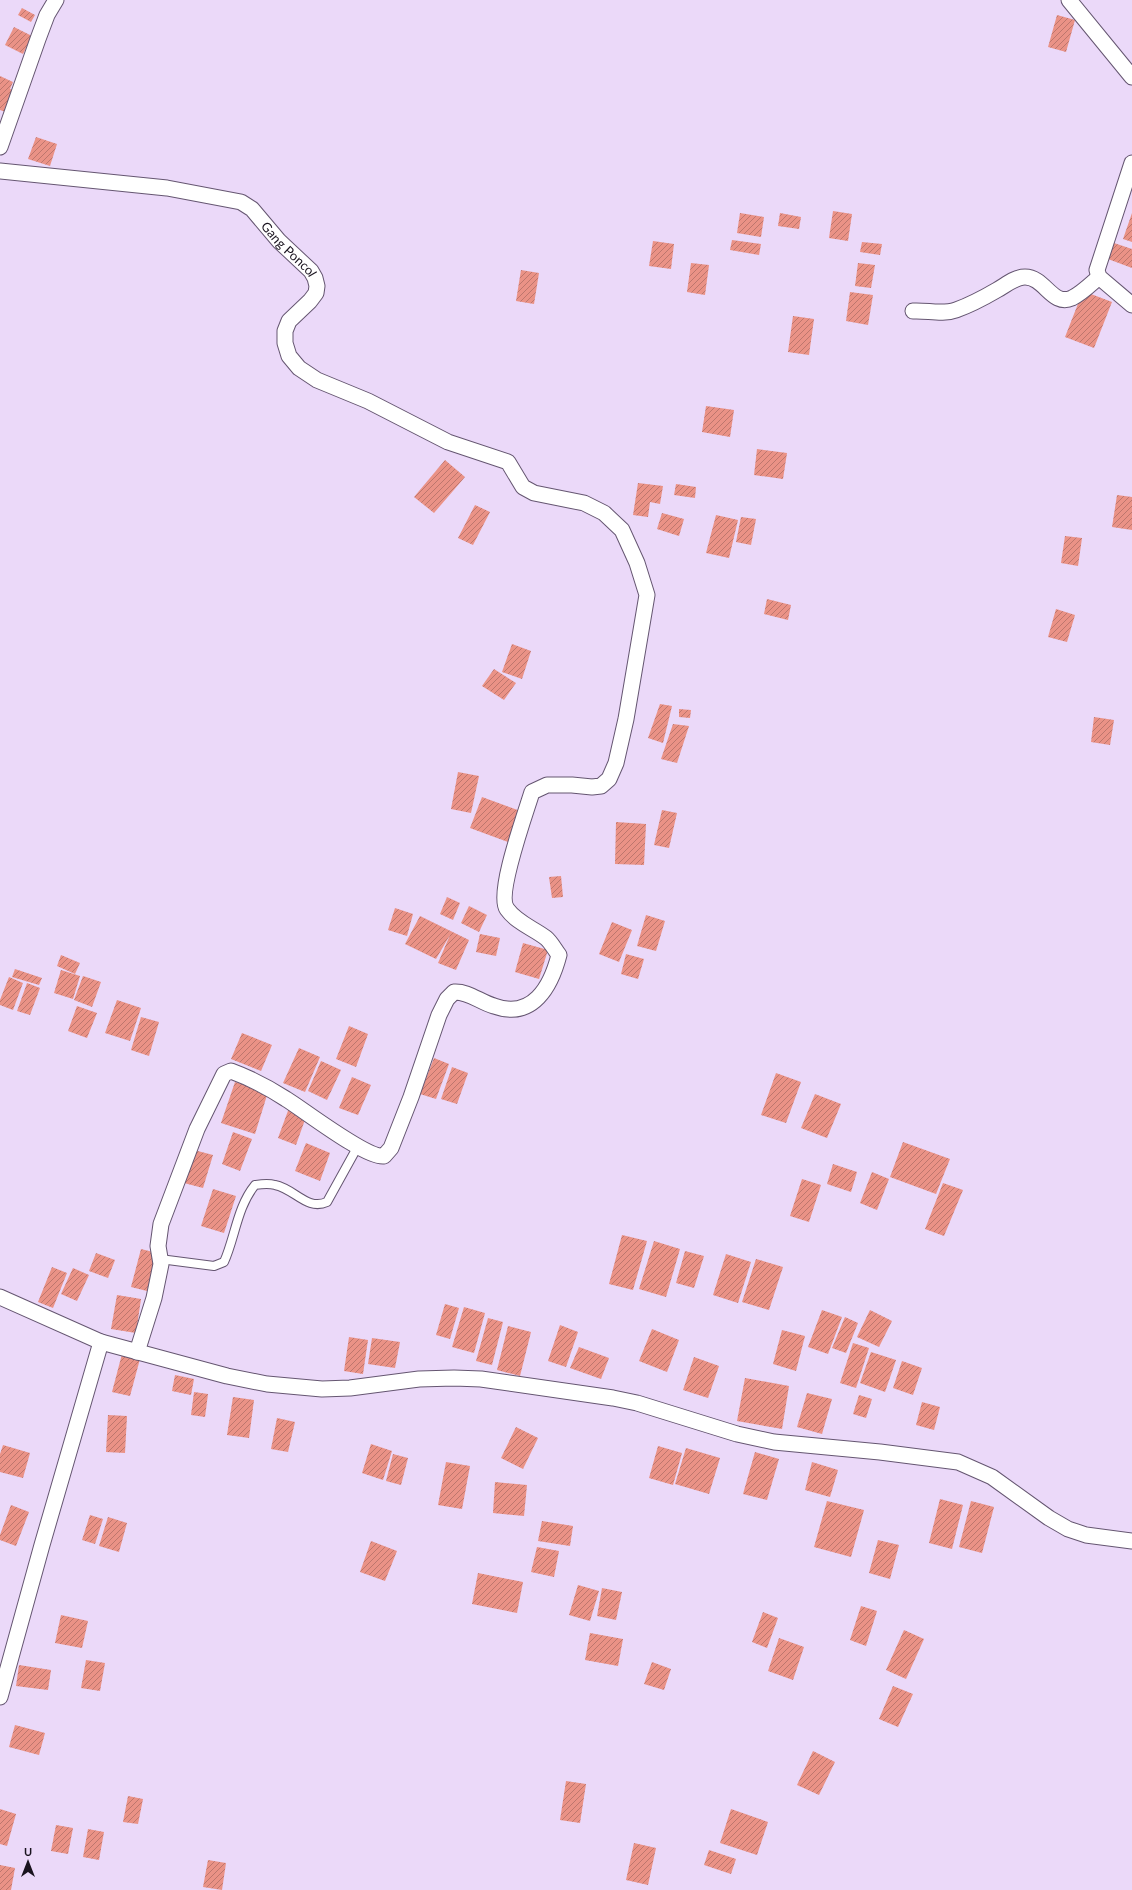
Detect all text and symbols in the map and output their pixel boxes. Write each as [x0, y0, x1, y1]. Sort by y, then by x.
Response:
street label: Gang Poncol [258, 218, 320, 279]
north arrow [8, 1842, 48, 1882]
text: U [24, 1845, 32, 1858]

